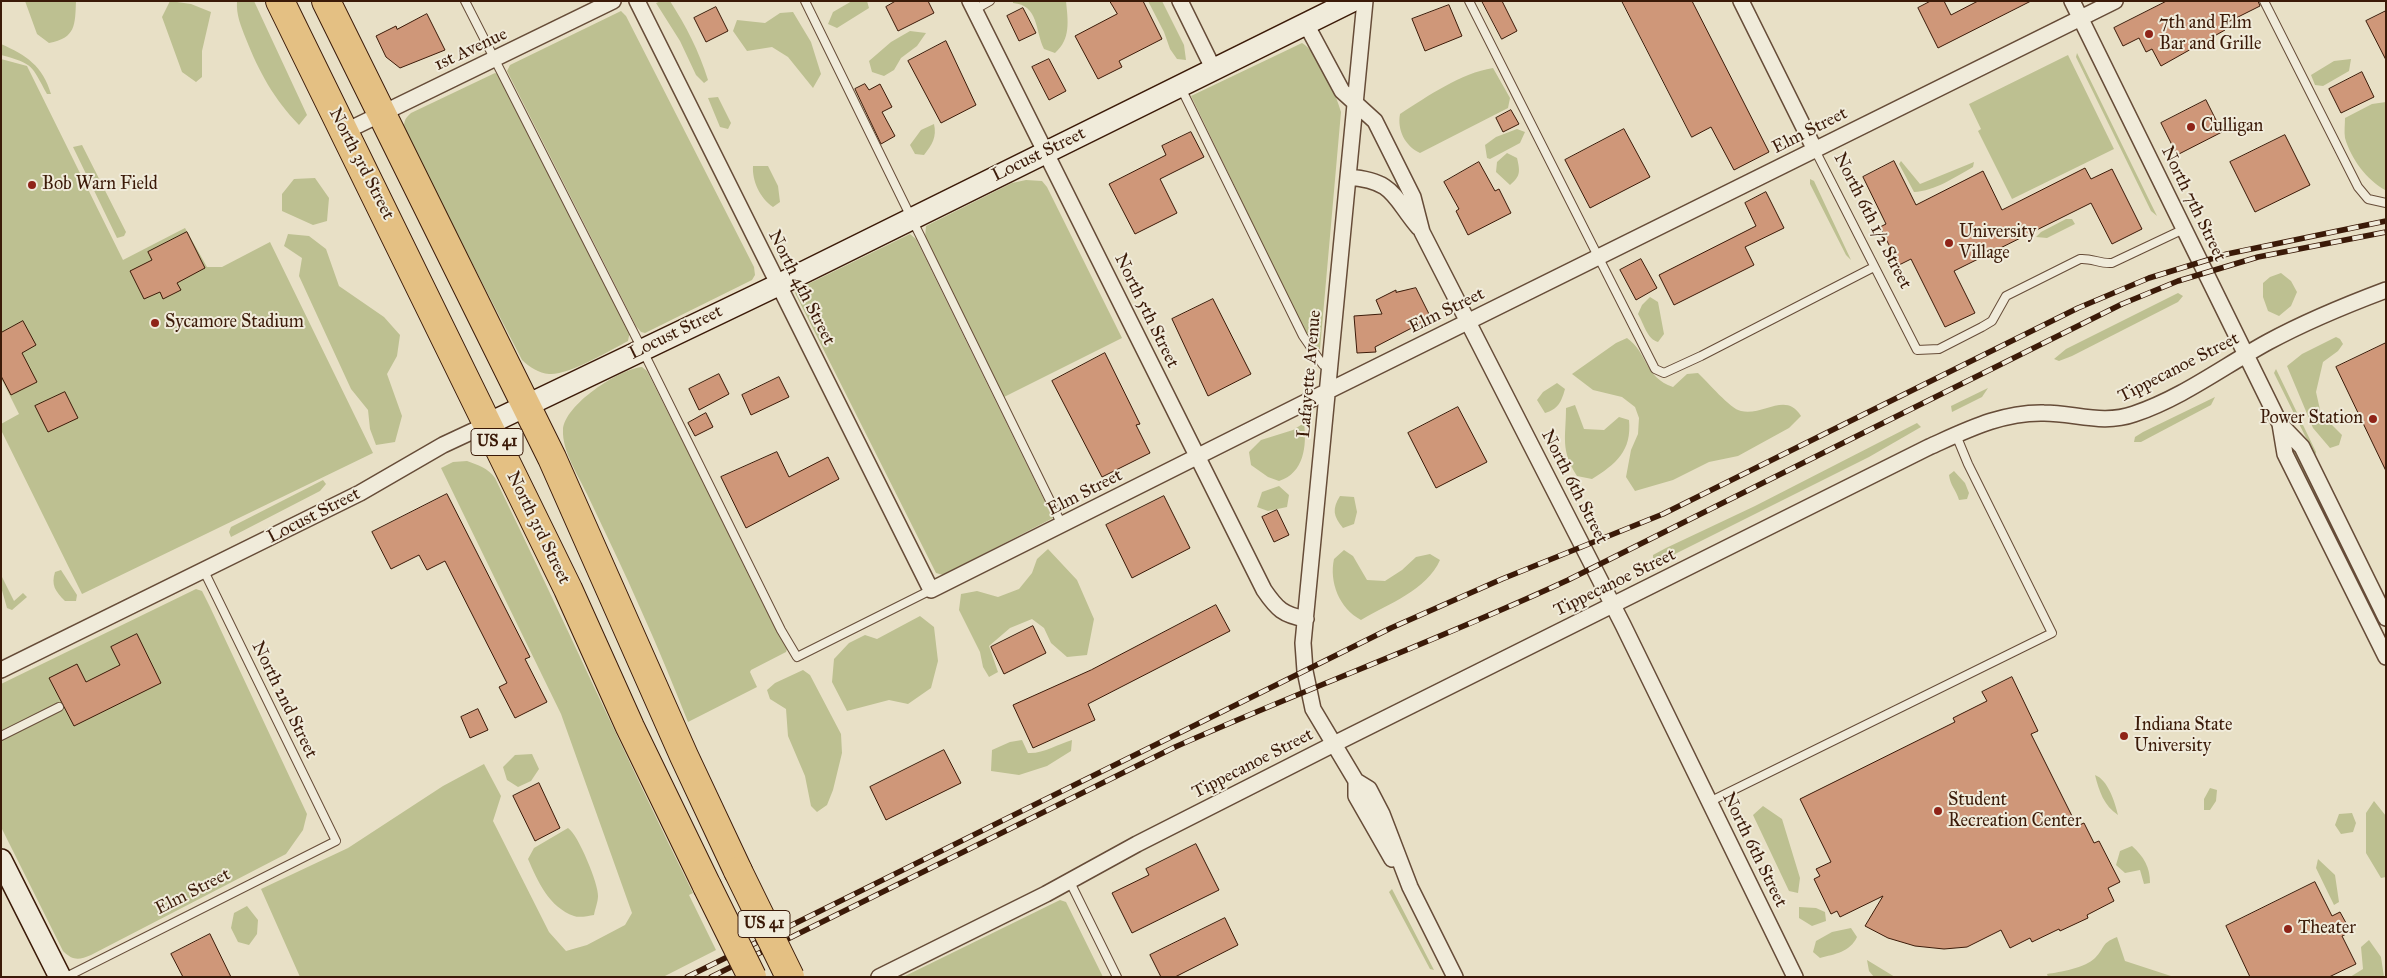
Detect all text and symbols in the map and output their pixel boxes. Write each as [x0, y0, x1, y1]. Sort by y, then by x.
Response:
place label: 7th and Elm Bar and Grille [2159, 13, 2261, 56]
street label: 1st Avenue [431, 24, 511, 76]
marker: 7th and Elm Bar and Grille [2143, 28, 2155, 40]
street label: Elm Street [1769, 103, 1851, 159]
street label: North 3rd Street [324, 104, 398, 224]
place label: Culligan [2201, 116, 2263, 138]
marker: Culligan [2185, 121, 2197, 133]
street label: Locust Street [989, 123, 1089, 187]
street label: North 7th Street [2156, 143, 2230, 265]
street label: North 6th 1/2 Street [1828, 149, 1916, 293]
place label: Bob Warn Field [42, 174, 158, 196]
marker: Bob Warn Field [26, 179, 38, 191]
place label: University Village [1959, 222, 2036, 264]
street label: North 4th Street [763, 227, 839, 349]
marker: University Village [1943, 237, 1955, 249]
street label: North 5th Street [1109, 250, 1183, 372]
street label: Elm Street [1406, 283, 1488, 339]
street label: Locust Street [626, 301, 726, 365]
street label: Lafayette Avenue [1294, 309, 1326, 439]
place label: Sycamore Stadium [165, 312, 304, 334]
marker: Sycamore Stadium [149, 317, 161, 329]
street label: Tippecanoe Street [2115, 328, 2243, 408]
place label: Power Station [2260, 408, 2363, 430]
marker: Power Station [2367, 413, 2379, 425]
street label: North 6th Street [1536, 426, 1612, 548]
road number: US 41 [471, 428, 523, 456]
street label: Elm Street [1044, 465, 1126, 521]
street label: North 3rd Street [501, 468, 575, 588]
street label: Locust Street [264, 483, 364, 549]
street label: Tippecanoe Street [1550, 544, 1680, 622]
street label: North 2nd Street [246, 638, 322, 762]
place label: Indiana State University [2134, 715, 2232, 758]
street label: Tippecanoe Street [1189, 724, 1317, 804]
marker: Indiana State University [2118, 730, 2130, 742]
street label: North 6th Street [1717, 789, 1791, 911]
place label: Student Recreation Center [1948, 790, 2081, 832]
marker: Student Recreation Center [1932, 805, 1944, 817]
street label: Elm Street [152, 864, 234, 920]
road number: US 41 [738, 911, 790, 938]
place label: Theater [2298, 918, 2356, 940]
marker: Theater [2282, 923, 2294, 935]

